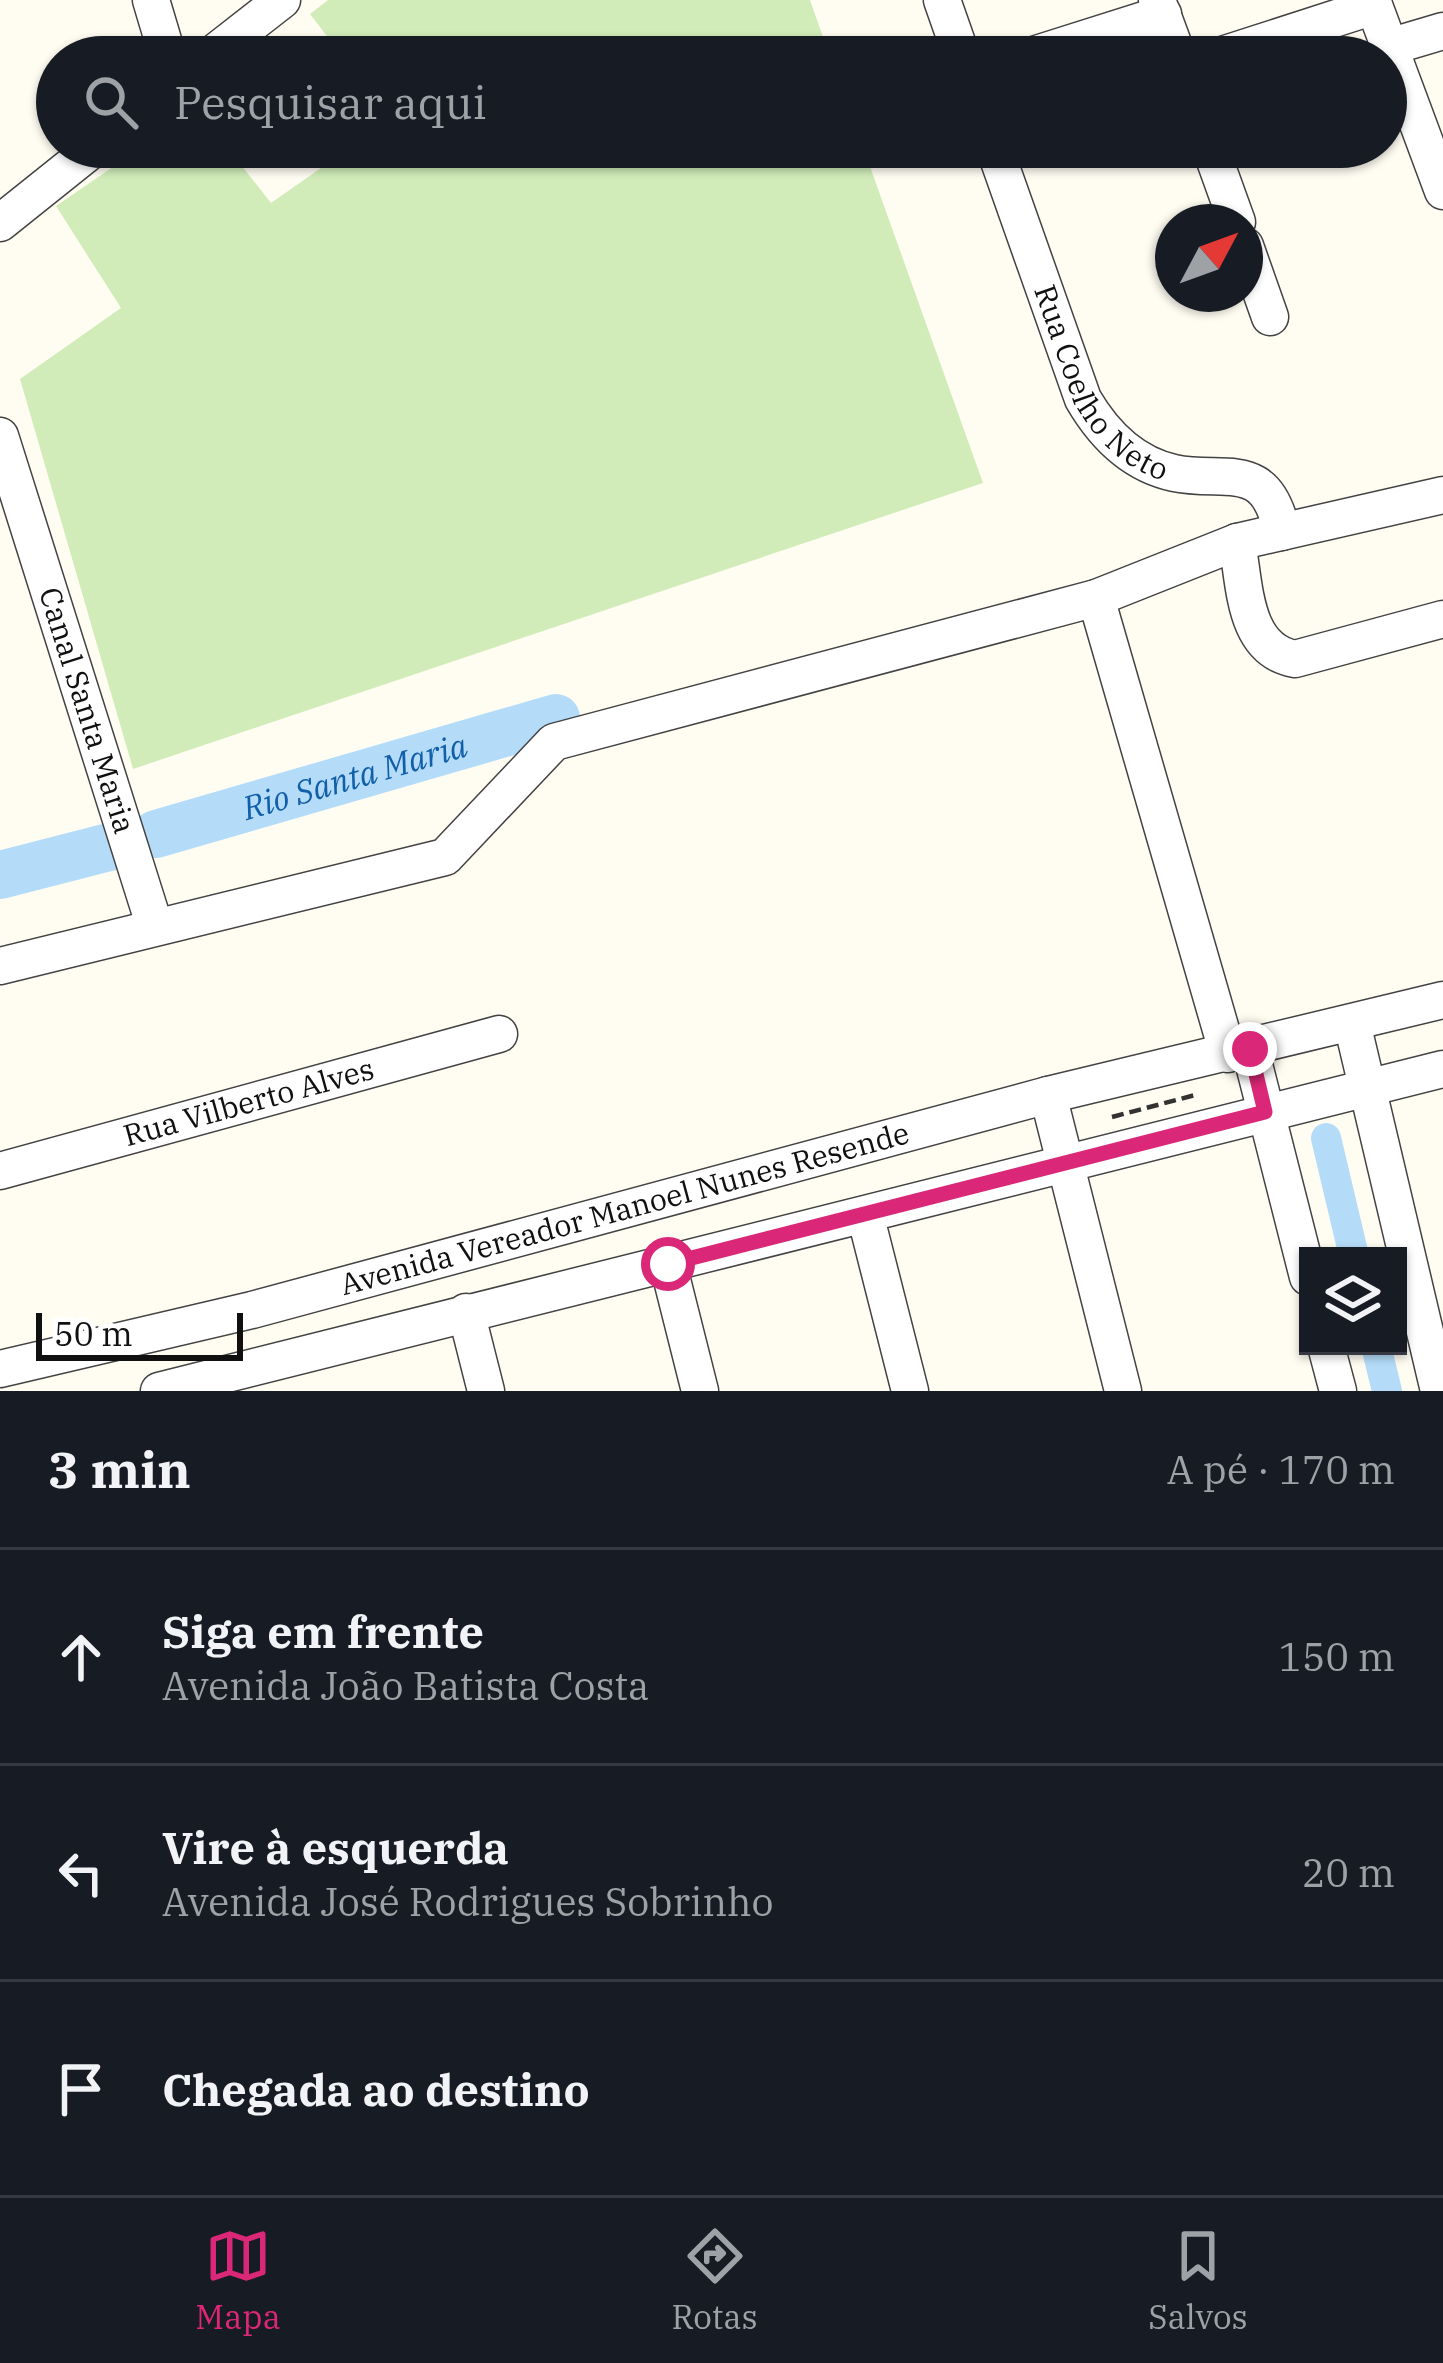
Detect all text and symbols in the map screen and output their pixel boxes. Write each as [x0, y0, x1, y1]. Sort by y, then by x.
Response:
search box [36, 36, 1407, 168]
icon: search [78, 69, 144, 135]
text: Pesquisar aqui [174, 73, 487, 131]
north arrow [1155, 204, 1263, 312]
street label: Rua Coelho Neto [1026, 279, 1174, 488]
street label: Canal Santa Maria [31, 582, 145, 838]
water label: Rio Santa Maria [236, 723, 472, 829]
route end [1223, 1022, 1277, 1076]
street label: Rua Vilberto Alves [119, 1048, 378, 1154]
street label: Avenida Vereador Manoel Nunes Resende [336, 1112, 913, 1303]
route start [641, 1237, 695, 1291]
map controls [1299, 1247, 1407, 1355]
button: layers [1299, 1247, 1407, 1355]
scale bar [36, 1307, 243, 1360]
text: 50 m [54, 1312, 133, 1355]
text: 3 min [48, 1436, 191, 1502]
text: A pé · 170 m [1167, 1444, 1395, 1495]
text: Siga em frente [162, 1602, 484, 1660]
icon: ahead [48, 1624, 114, 1690]
text: 150 m [1279, 1631, 1395, 1682]
text: Avenida João Batista Costa [162, 1660, 649, 1711]
text: Vire à esquerda [162, 1818, 509, 1876]
icon: left [48, 1840, 114, 1906]
text: 20 m [1302, 1847, 1395, 1898]
text: Avenida José Rodrigues Sobrinho [162, 1876, 773, 1927]
icon: arrive [48, 2056, 114, 2122]
text: Chegada ao destino [162, 2060, 590, 2118]
tab: Mapa [195, 2223, 281, 2338]
tab: Rotas [671, 2223, 758, 2338]
tab: Salvos [1148, 2223, 1248, 2338]

